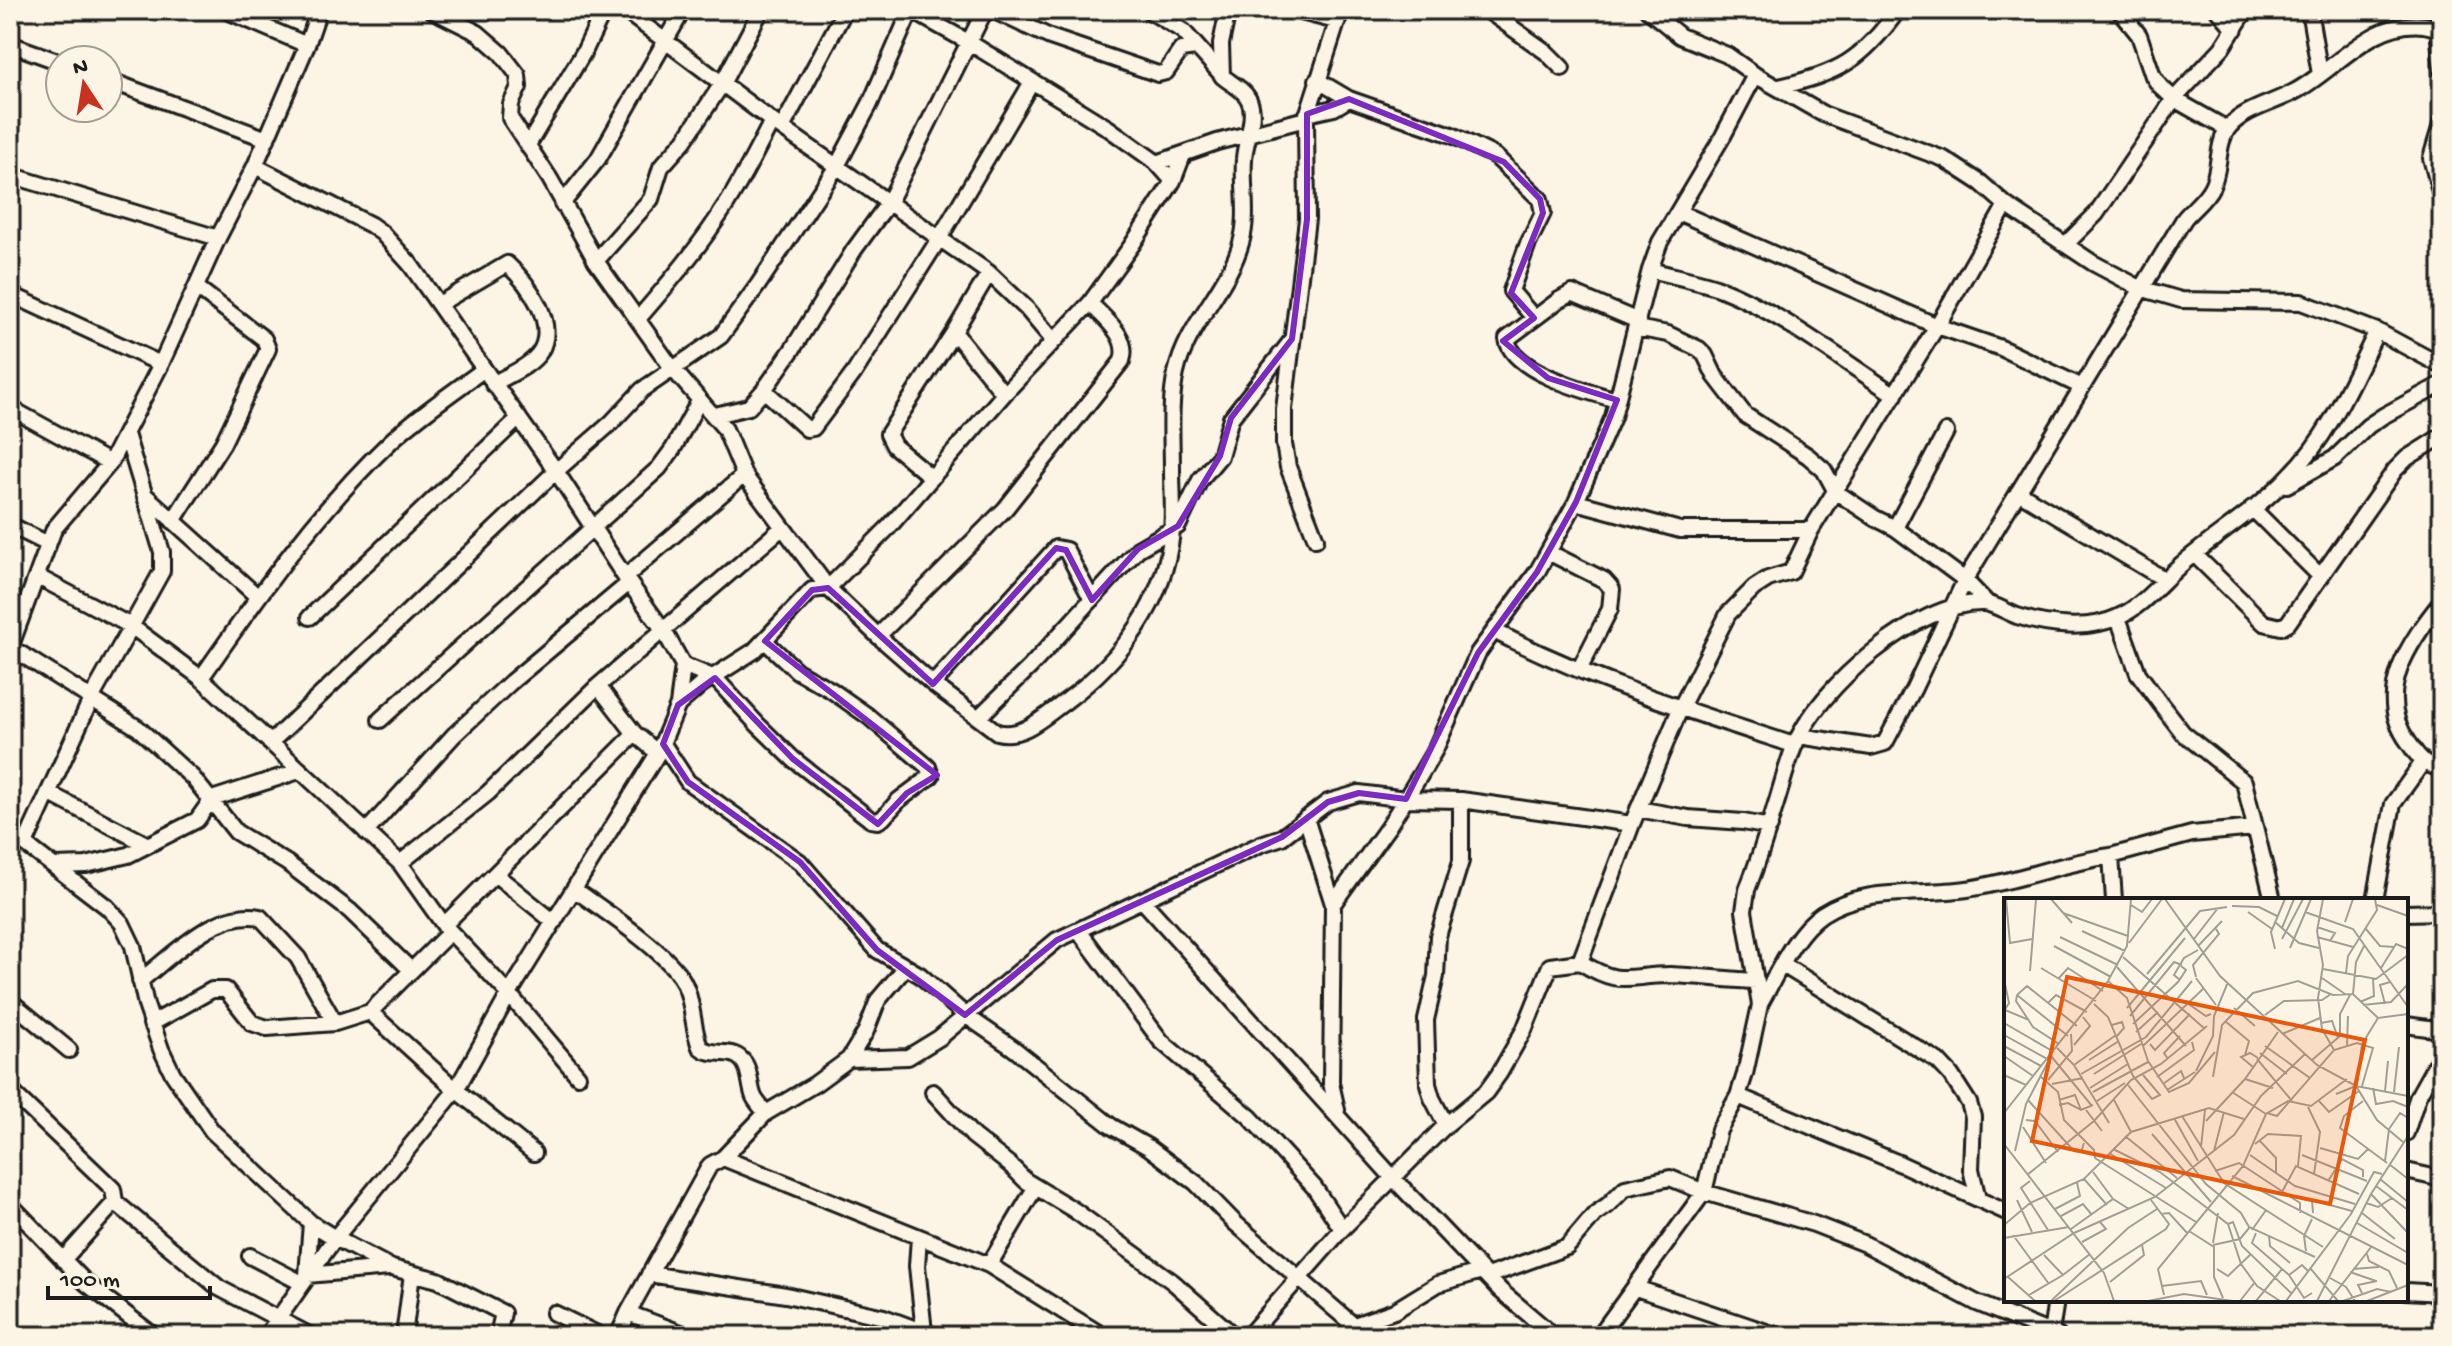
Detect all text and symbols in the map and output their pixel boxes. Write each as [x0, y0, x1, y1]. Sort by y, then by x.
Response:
north arrow [44, 44, 124, 124]
text: N [71, 54, 90, 83]
inset map [2004, 898, 2408, 1302]
scale bar [48, 1250, 210, 1300]
text: 100 m [59, 1267, 120, 1296]

